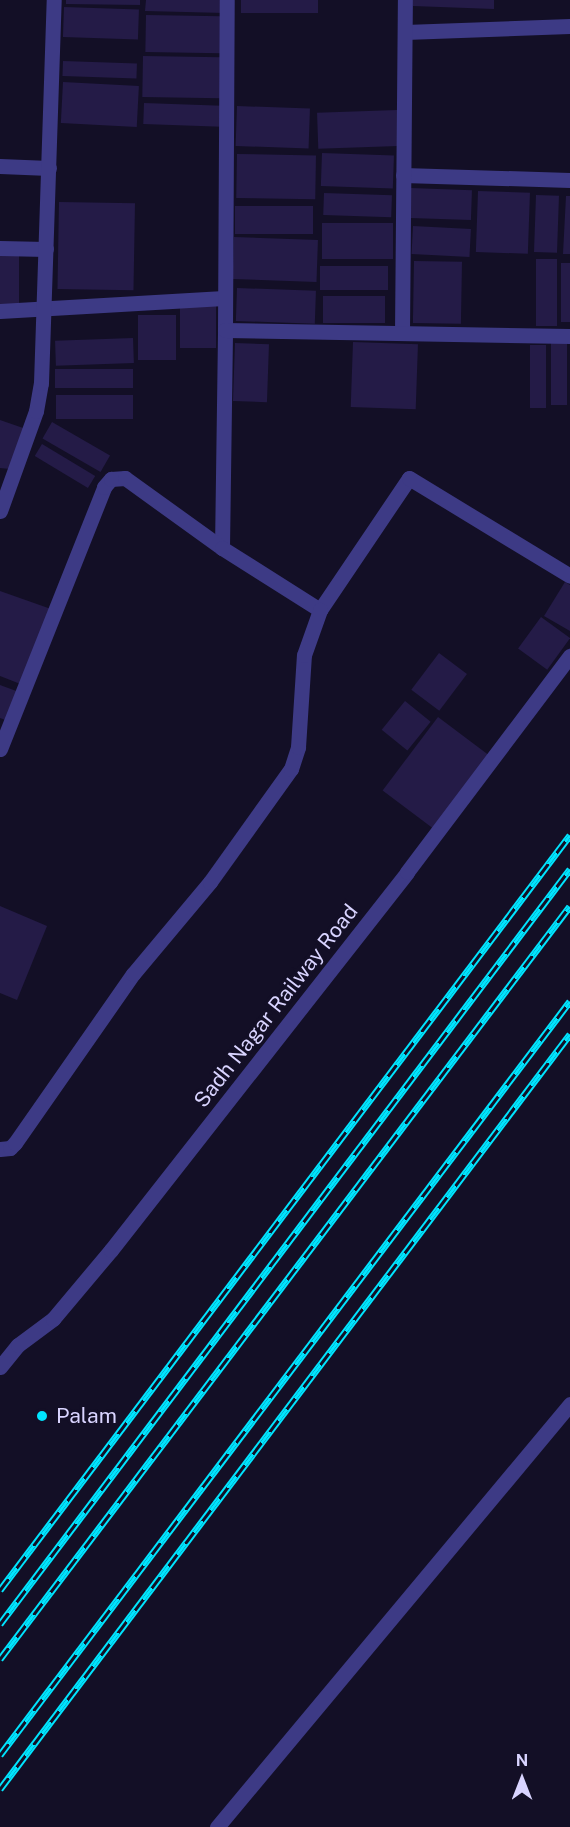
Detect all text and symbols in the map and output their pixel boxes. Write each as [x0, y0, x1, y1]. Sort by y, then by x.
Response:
street label: Sadh Nagar Railway Road [189, 899, 363, 1113]
place label: Palam [56, 1403, 117, 1429]
marker: Palam [33, 1407, 51, 1425]
north arrow [492, 1749, 552, 1809]
text: N [516, 1751, 528, 1770]

